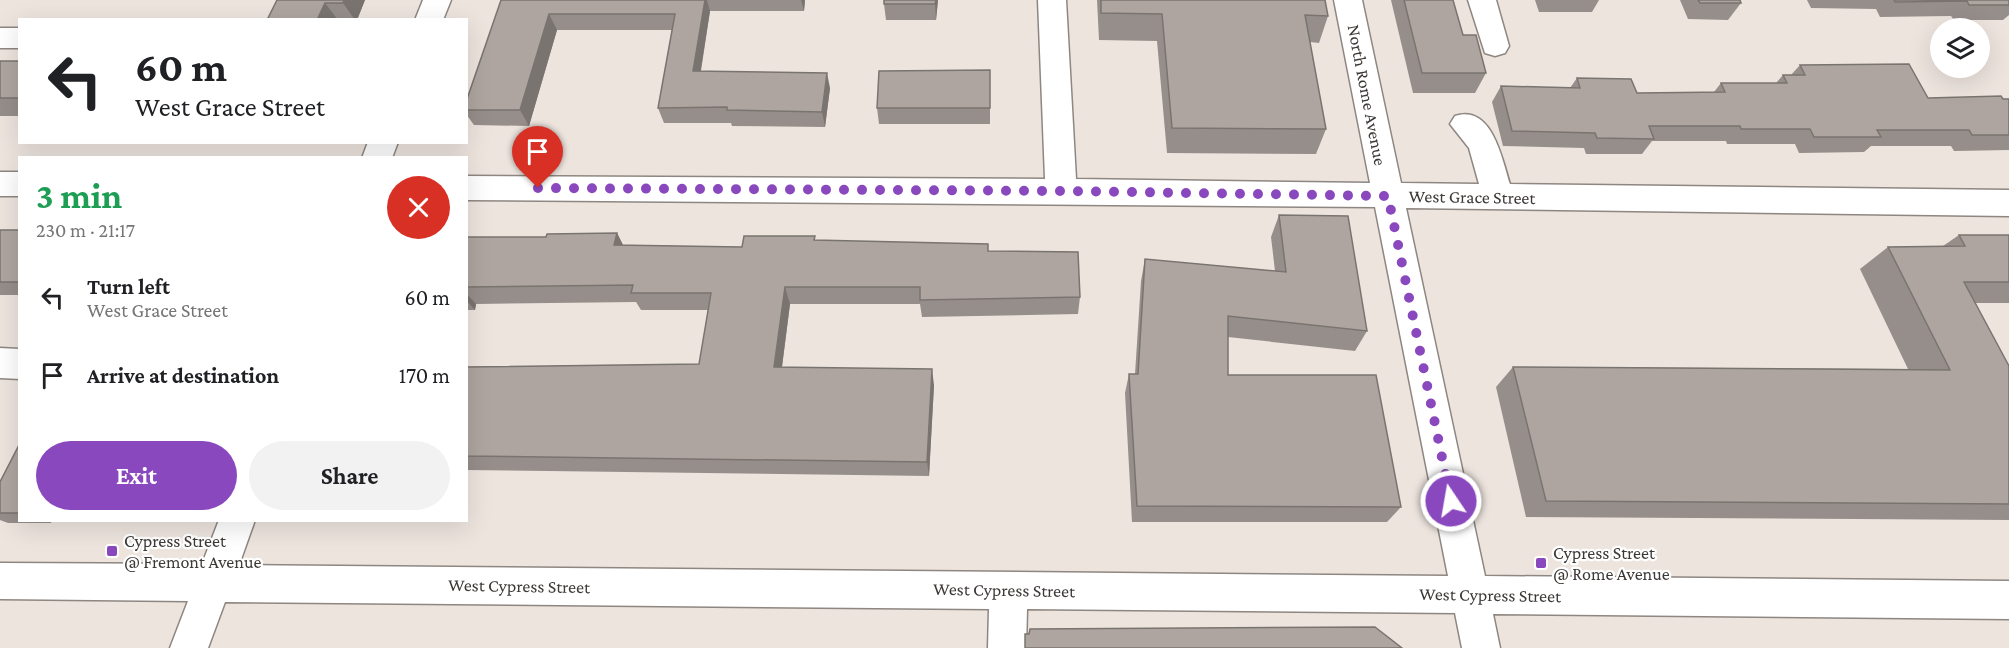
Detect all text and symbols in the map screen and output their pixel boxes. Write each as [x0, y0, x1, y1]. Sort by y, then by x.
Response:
map controls [1930, 18, 1990, 78]
button: layers [1930, 18, 1990, 78]
street label: North Rome Avenue [1343, 23, 1391, 167]
icon: left [36, 42, 114, 120]
text: 60 m [135, 43, 227, 90]
text: West Grace Street [135, 92, 325, 122]
pin [512, 126, 563, 188]
icon: arrive [521, 135, 554, 168]
text: 3 min [36, 176, 122, 216]
button: close [387, 176, 450, 239]
street label: West Grace Street [1408, 186, 1537, 208]
text: 230 m · 21:17 [36, 219, 135, 241]
text: Turn left [87, 274, 170, 299]
icon: left [36, 281, 69, 314]
text: 60 m [405, 285, 450, 310]
text: West Grace Street [87, 299, 228, 321]
icon: arrive [36, 359, 69, 392]
text: Arrive at destination [87, 363, 279, 388]
text: 170 m [399, 363, 450, 388]
button: Exit [36, 441, 237, 510]
button: Share [249, 441, 450, 510]
position arrow [1419, 469, 1483, 533]
place label: Cypress Street @ Fremont Avenue [124, 531, 261, 572]
place label: Cypress Street @ Rome Avenue [1553, 543, 1670, 584]
marker: Cypress Street @ Fremont Avenue [105, 544, 119, 558]
marker: Cypress Street @ Rome Avenue [1534, 556, 1548, 570]
street label: West Cypress Street [448, 575, 591, 597]
street label: West Cypress Street [933, 579, 1076, 601]
street label: West Cypress Street [1419, 584, 1562, 606]

